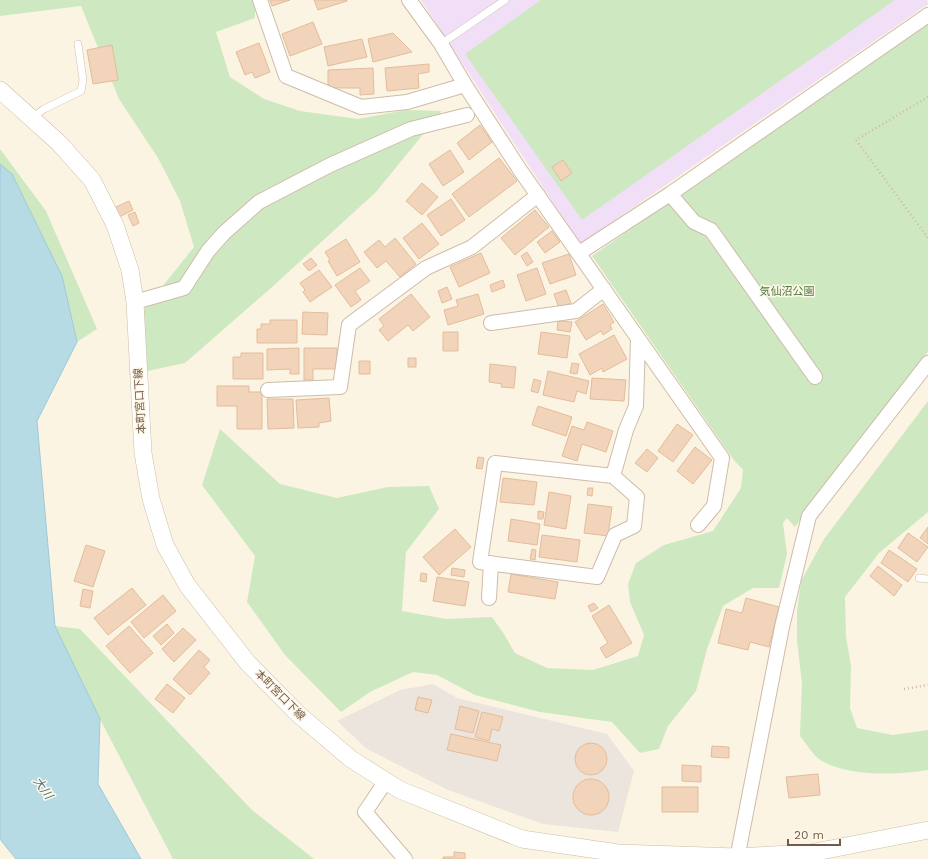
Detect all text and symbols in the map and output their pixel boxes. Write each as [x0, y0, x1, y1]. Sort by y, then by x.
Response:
park label: 気仙沼公園 [760, 285, 815, 298]
street label: 本町宮口下線 [132, 368, 148, 434]
street label: 本町宮口下線 [252, 667, 308, 723]
water label: 大川 [30, 774, 57, 803]
scale bar [788, 821, 840, 847]
text: 20 m [794, 828, 824, 842]

